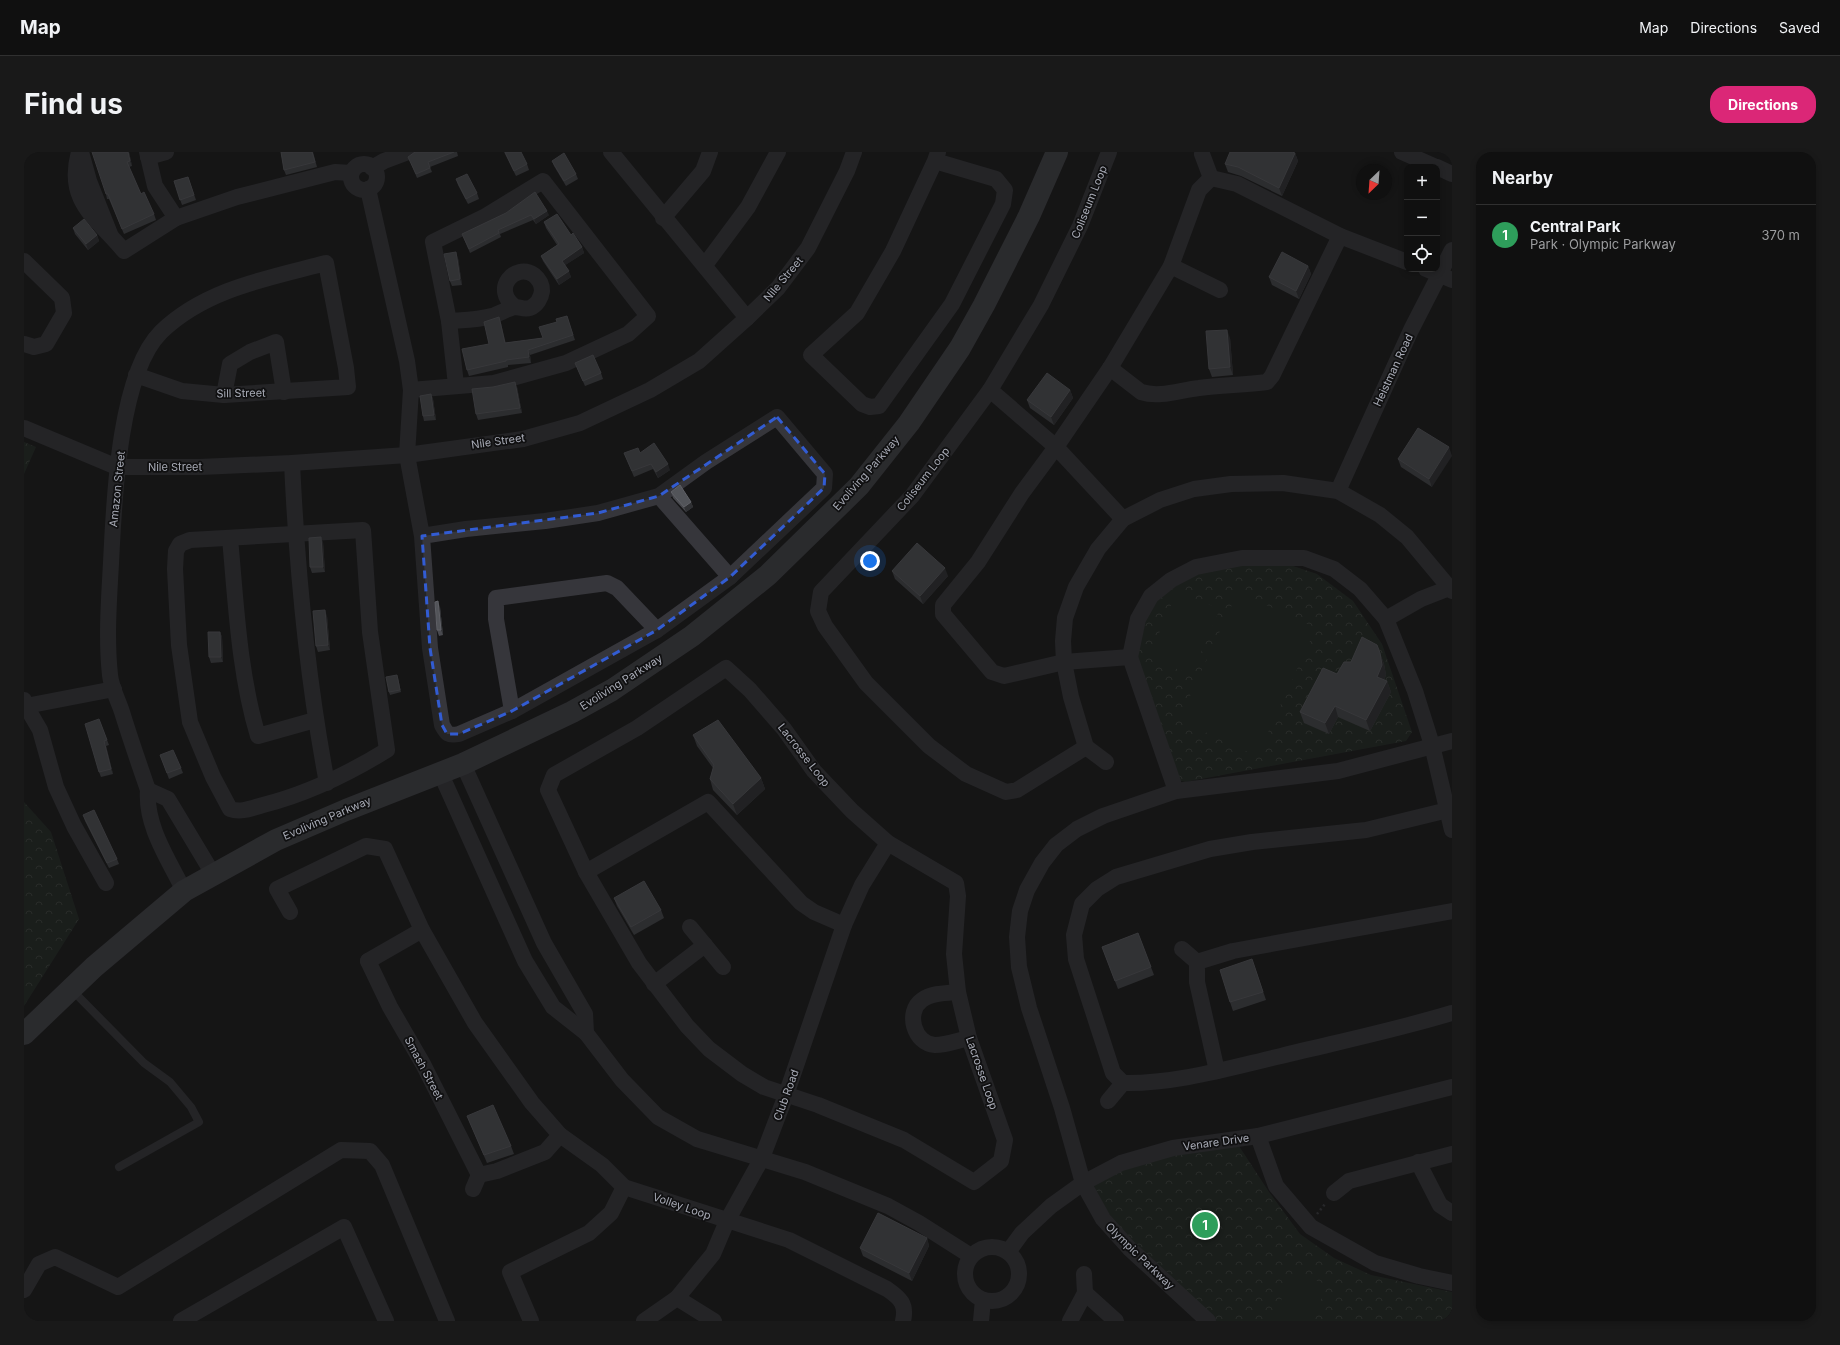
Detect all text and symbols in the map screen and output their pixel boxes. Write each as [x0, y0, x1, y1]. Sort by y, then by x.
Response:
text: Map [20, 16, 61, 39]
text: Map [1639, 19, 1668, 36]
text: Directions [1690, 19, 1757, 36]
text: Saved [1779, 19, 1820, 36]
button: Directions [1710, 86, 1816, 123]
text: Find us [24, 87, 123, 121]
street label: Coliseum Loop [1068, 163, 1110, 241]
north arrow [1356, 164, 1392, 200]
map controls [1404, 164, 1440, 272]
button: + [1404, 164, 1440, 200]
text: Nearby [1492, 168, 1553, 188]
button: − [1404, 200, 1440, 236]
text: Central Park [1530, 217, 1620, 236]
text: 1 [1502, 227, 1508, 243]
text: 370 m [1762, 227, 1800, 243]
button: locate [1404, 236, 1440, 272]
text: Park · Olympic Parkway [1530, 236, 1676, 252]
street label: Nile Street [760, 253, 806, 304]
street label: Heistman Road [1370, 331, 1416, 409]
street label: Sill Street [216, 386, 266, 400]
street label: Nile Street [470, 430, 526, 452]
street label: Evoliving Parkway [830, 433, 902, 513]
street label: Coliseum Loop [894, 444, 953, 514]
street label: Amazon Street [106, 450, 128, 528]
street label: Nile Street [148, 460, 202, 474]
your location [860, 551, 880, 571]
street label: Evoliving Parkway [577, 651, 665, 713]
street label: Lacrosse Loop [775, 721, 833, 790]
street label: Evoliving Parkway [281, 793, 373, 843]
street label: Smash Street [402, 1034, 447, 1102]
street label: Lacrosse Loop [963, 1035, 1001, 1112]
street label: Club Road [770, 1067, 802, 1123]
street label: Venare Drive [1182, 1130, 1250, 1154]
street label: Volley Loop [651, 1190, 713, 1223]
pin: 1 [1192, 1210, 1218, 1240]
street label: Olympic Parkway [1103, 1220, 1177, 1292]

